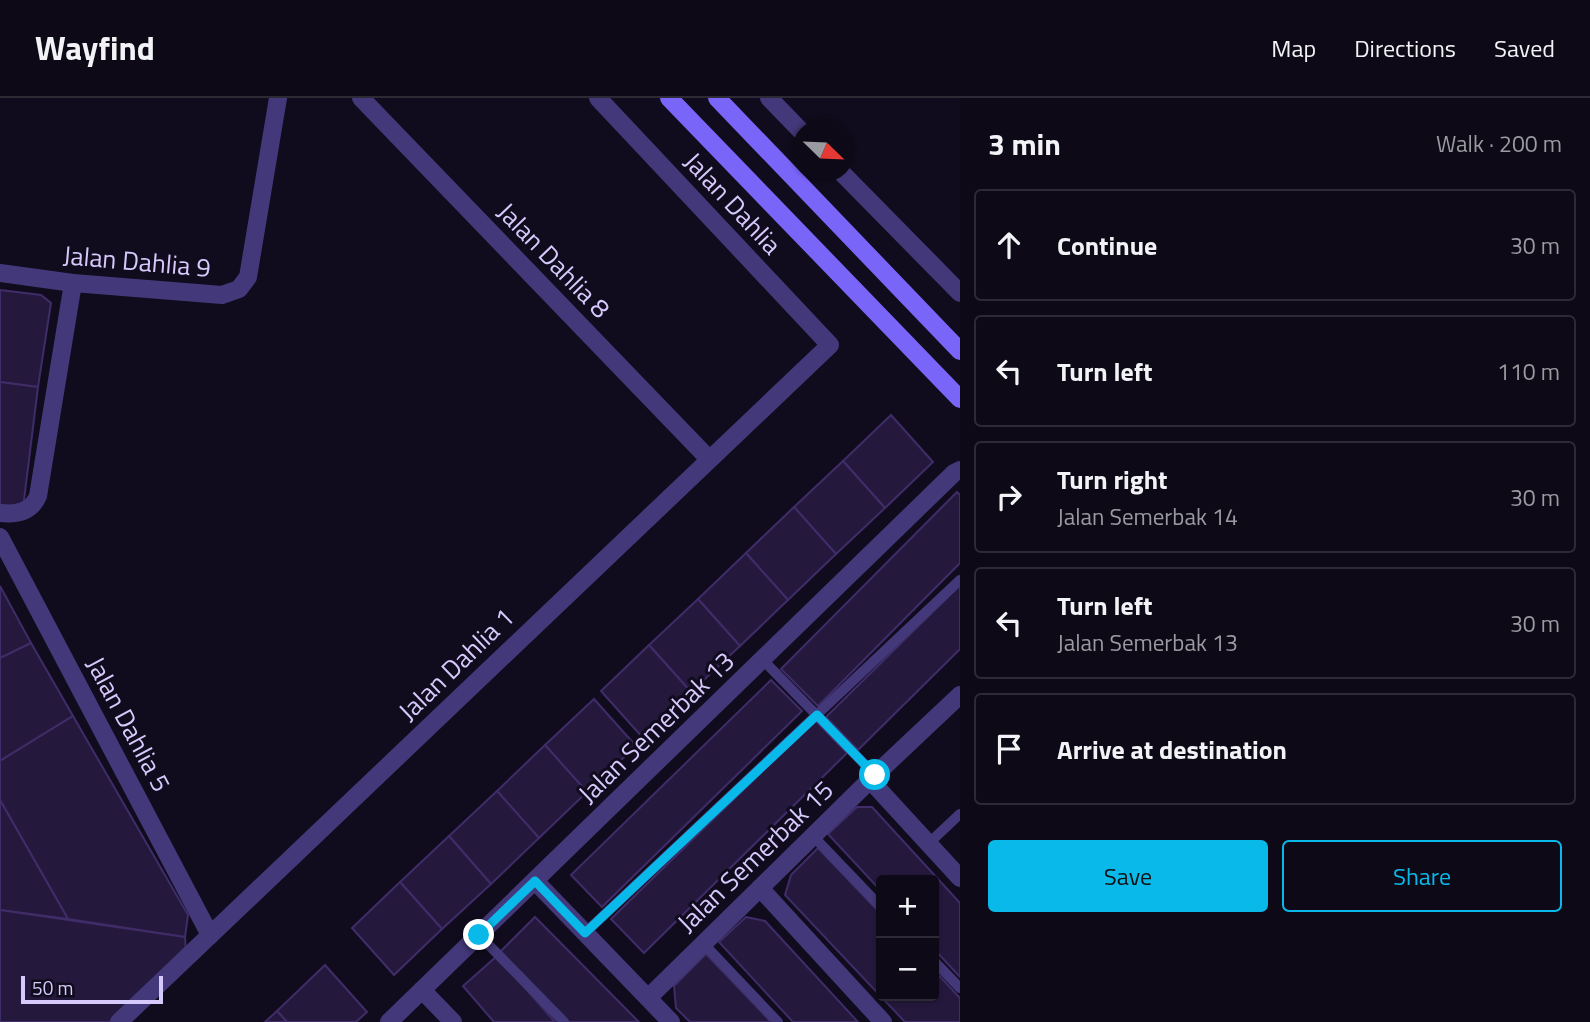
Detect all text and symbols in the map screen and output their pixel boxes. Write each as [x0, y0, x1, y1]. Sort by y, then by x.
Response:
text: Wayfind [35, 23, 155, 73]
text: Map [1271, 30, 1316, 66]
text: Directions [1354, 30, 1456, 66]
text: Saved [1494, 30, 1555, 66]
north arrow [792, 119, 855, 182]
text: 3 min [988, 121, 1061, 167]
text: Walk · 200 m [1436, 126, 1562, 161]
street label: Jalan Dahlia [675, 143, 791, 263]
street label: Jalan Dahlia 8 [489, 193, 619, 327]
icon: ahead [990, 226, 1028, 264]
text: Continue [1057, 226, 1157, 265]
text: 30 m [1510, 228, 1560, 263]
street label: Jalan Dahlia 9 [62, 235, 212, 287]
icon: left [990, 352, 1028, 390]
text: Turn left [1057, 352, 1152, 391]
text: 110 m [1497, 354, 1560, 389]
text: Turn right [1057, 460, 1168, 499]
icon: right [990, 478, 1028, 516]
text: 30 m [1510, 480, 1560, 515]
text: Jalan Semerbak 14 [1057, 499, 1238, 534]
text: Turn left [1057, 586, 1152, 625]
street label: Jalan Dahlia 1 [389, 599, 523, 729]
icon: left [990, 604, 1028, 642]
text: 30 m [1510, 606, 1560, 641]
text: Jalan Semerbak 13 [1057, 625, 1238, 660]
street label: Jalan Semerbak 13 [569, 642, 743, 812]
street label: Jalan Dahlia 5 [77, 649, 181, 799]
icon: arrive [990, 730, 1028, 768]
text: Arrive at destination [1057, 730, 1287, 769]
route start [859, 759, 890, 790]
street label: Jalan Semerbak 15 [668, 771, 842, 941]
button: Save [988, 840, 1268, 912]
button: Share [1282, 840, 1562, 912]
map controls [876, 875, 939, 1001]
button: + [876, 875, 939, 938]
route end [463, 919, 494, 950]
button: − [876, 938, 939, 1001]
scale bar [21, 973, 163, 1005]
text: 50 m [32, 973, 73, 1002]

